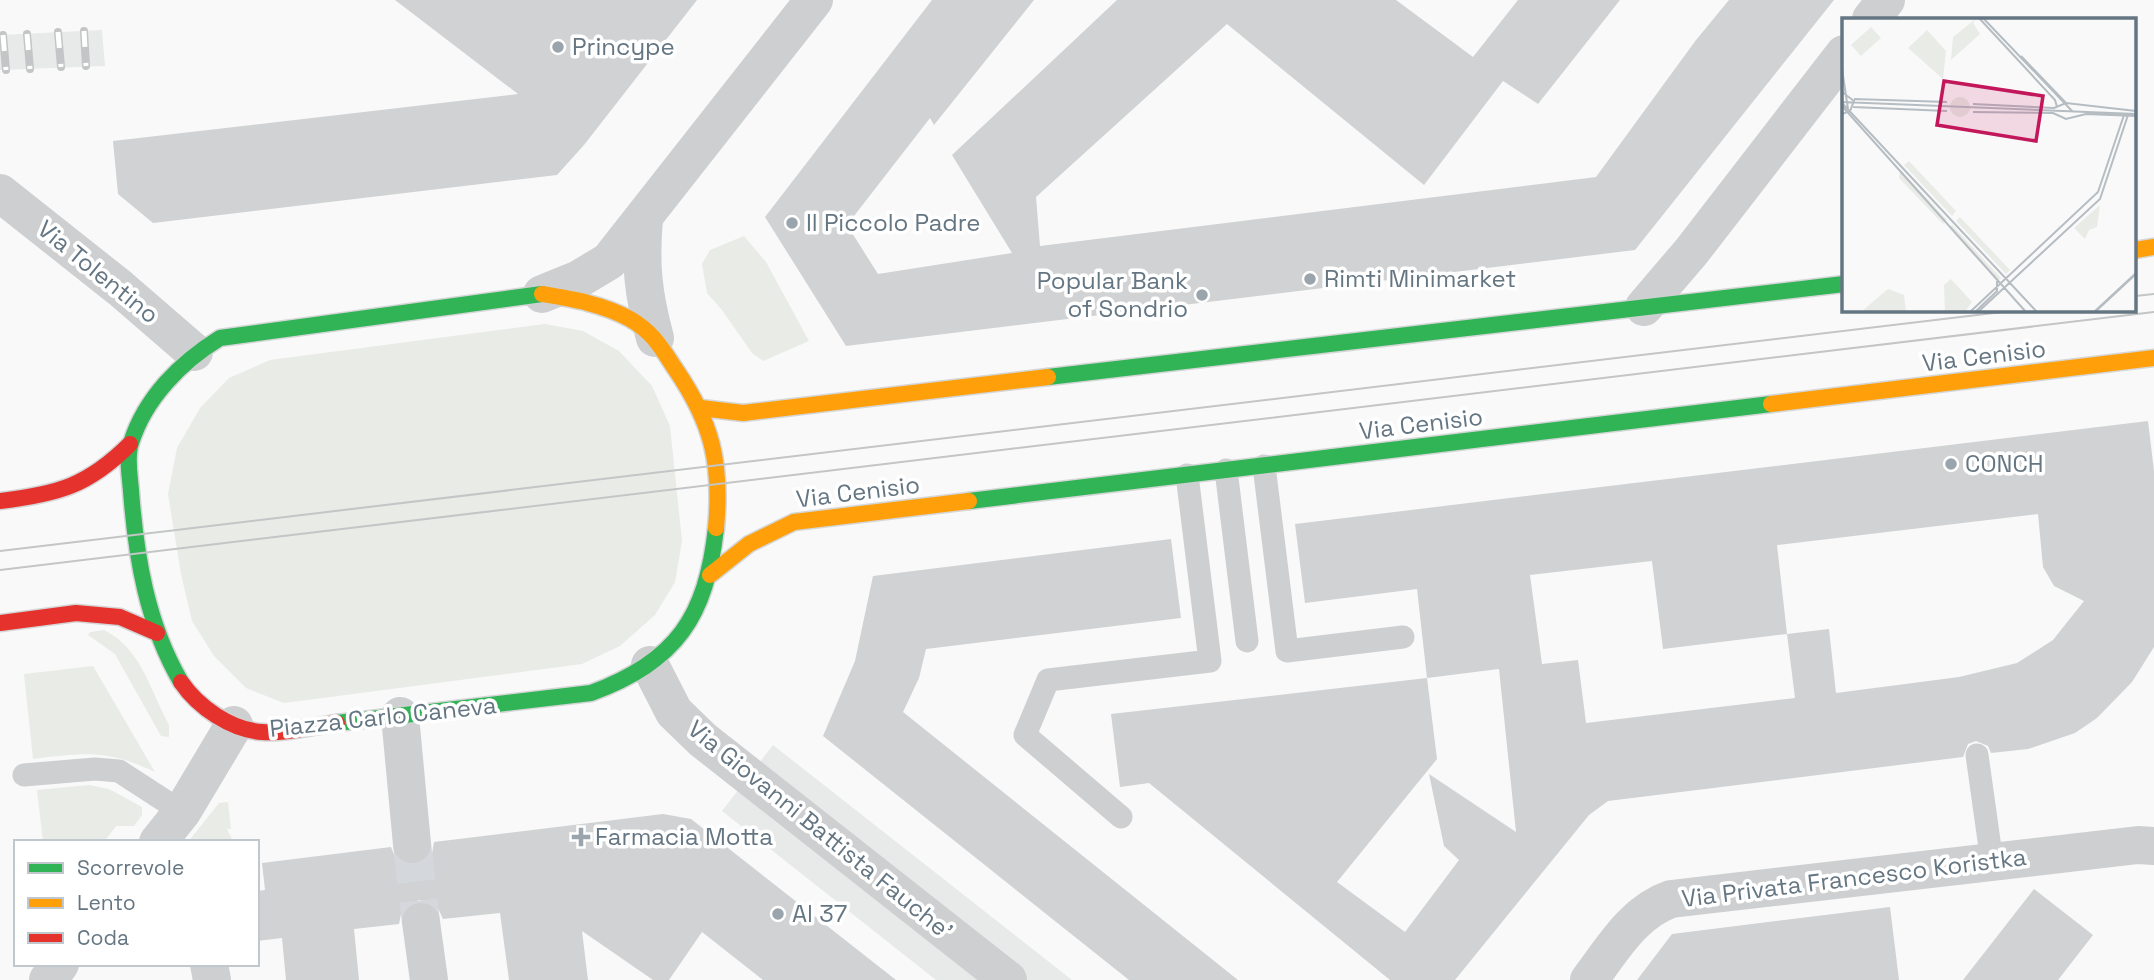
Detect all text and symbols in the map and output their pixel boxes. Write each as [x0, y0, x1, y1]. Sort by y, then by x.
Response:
inset map [1842, 18, 2136, 312]
place label: Princype [572, 31, 675, 62]
marker: Princype [550, 39, 566, 55]
place label: Il Piccolo Padre [806, 207, 981, 238]
street label: Via Tolentino [31, 213, 165, 330]
marker: Il Piccolo Padre [784, 215, 800, 231]
place label: Rimti Minimarket [1324, 263, 1516, 294]
place label: Popular Bank of Sondrio [1037, 265, 1188, 324]
marker: Rimti Minimarket [1302, 271, 1318, 287]
marker: Popular Bank of Sondrio [1194, 287, 1210, 303]
street label: Via Cenisio [1920, 333, 2048, 378]
street label: Via Cenisio [1357, 401, 1485, 446]
place label: CONCH [1965, 448, 2044, 479]
marker: CONCH [1943, 456, 1959, 472]
street label: Via Cenisio [794, 469, 922, 514]
street label: Piazza Carlo Caneva [268, 689, 498, 744]
street label: Via Giovanni Battista Fauche' [682, 713, 959, 946]
place label: Farmacia Motta [595, 821, 773, 852]
marker: Farmacia Motta [573, 829, 589, 845]
legend [14, 840, 259, 966]
street label: Via Privata Francesco Koristka [1680, 841, 2028, 914]
text: Scorrevole [77, 854, 184, 881]
text: Lento [77, 889, 136, 916]
place label: Al 37 [792, 898, 847, 929]
marker: Al 37 [770, 906, 786, 922]
text: Coda [77, 924, 129, 951]

